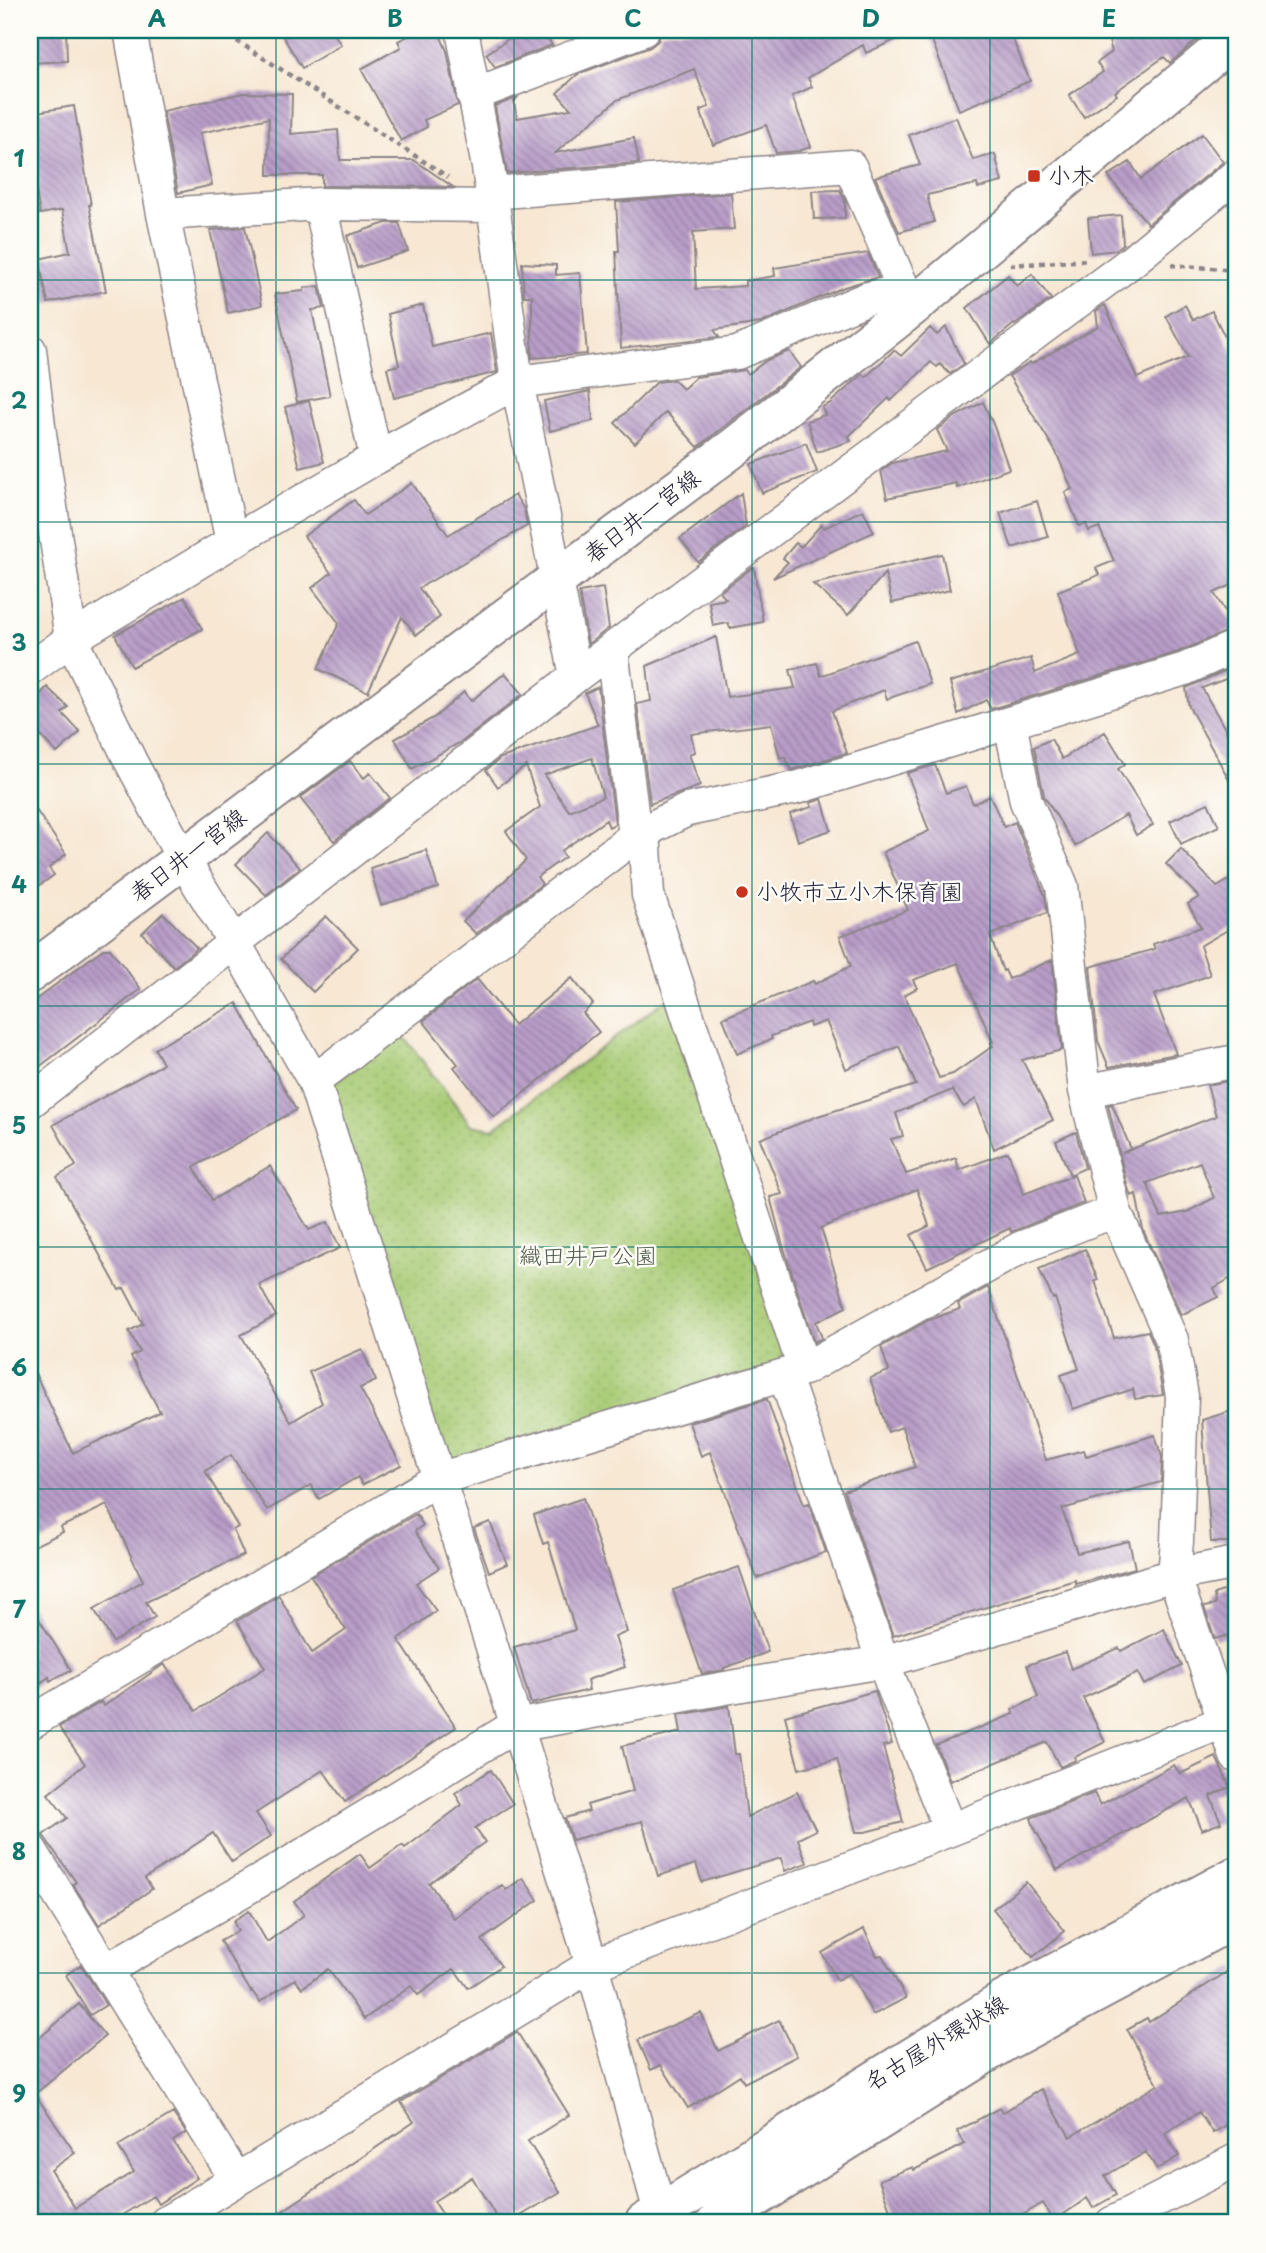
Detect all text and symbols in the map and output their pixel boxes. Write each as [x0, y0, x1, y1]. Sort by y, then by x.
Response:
text: A [148, 0, 166, 35]
text: B [387, 0, 403, 35]
text: C [624, 0, 642, 35]
text: D [862, 0, 880, 35]
text: E [1102, 0, 1116, 35]
text: 1 [14, 140, 25, 175]
place label: 小木 [1048, 157, 1094, 192]
marker: 小木 [1026, 168, 1042, 184]
text: 2 [11, 382, 27, 417]
street label: 春日井一宮線 [575, 459, 707, 570]
text: 3 [11, 624, 27, 659]
street label: 春日井一宮線 [121, 798, 253, 909]
text: 4 [11, 866, 27, 901]
place label: 小牧市立小木保育園 [756, 873, 963, 908]
marker: 小牧市立小木保育園 [734, 884, 750, 900]
text: 5 [12, 1107, 26, 1142]
park label: 織田井戸公園 [519, 1237, 657, 1272]
text: 6 [11, 1349, 27, 1384]
text: 7 [12, 1591, 26, 1626]
text: 8 [12, 1833, 26, 1868]
street label: 名古屋外環状線 [857, 1985, 1013, 2098]
text: 9 [12, 2075, 26, 2110]

